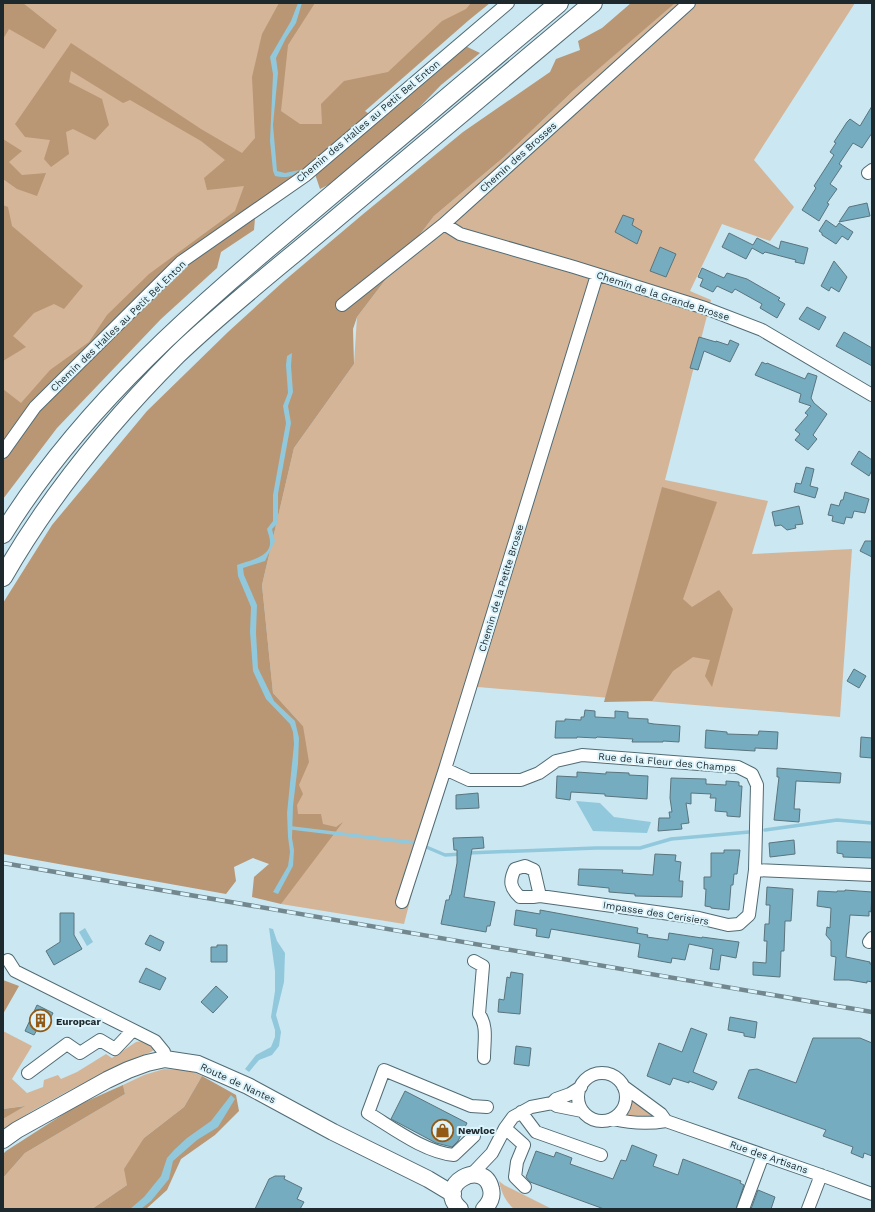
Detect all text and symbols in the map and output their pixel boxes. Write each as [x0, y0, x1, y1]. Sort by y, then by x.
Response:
street label: Chemin des Halles au Petit Bel Enton [294, 58, 442, 184]
street label: Chemin des Brosses [477, 120, 559, 194]
street label: Chemin des Halles au Petit Bel Enton [48, 258, 188, 394]
street label: Chemin de la Grande Brosse [595, 269, 731, 323]
street label: Chemin de la Petite Brosse [476, 523, 526, 653]
street label: Rue de la Fleur des Champs [598, 751, 736, 773]
street label: Impasse des Cerisiers [602, 899, 710, 927]
building icon: Europcar [28, 1008, 54, 1034]
place label: Europcar [56, 1016, 101, 1027]
street label: Route de Nantes [199, 1061, 277, 1105]
shop icon: Newloc [429, 1117, 455, 1143]
place label: Newloc [458, 1125, 495, 1136]
street label: Rue des Artisans [729, 1138, 809, 1176]

